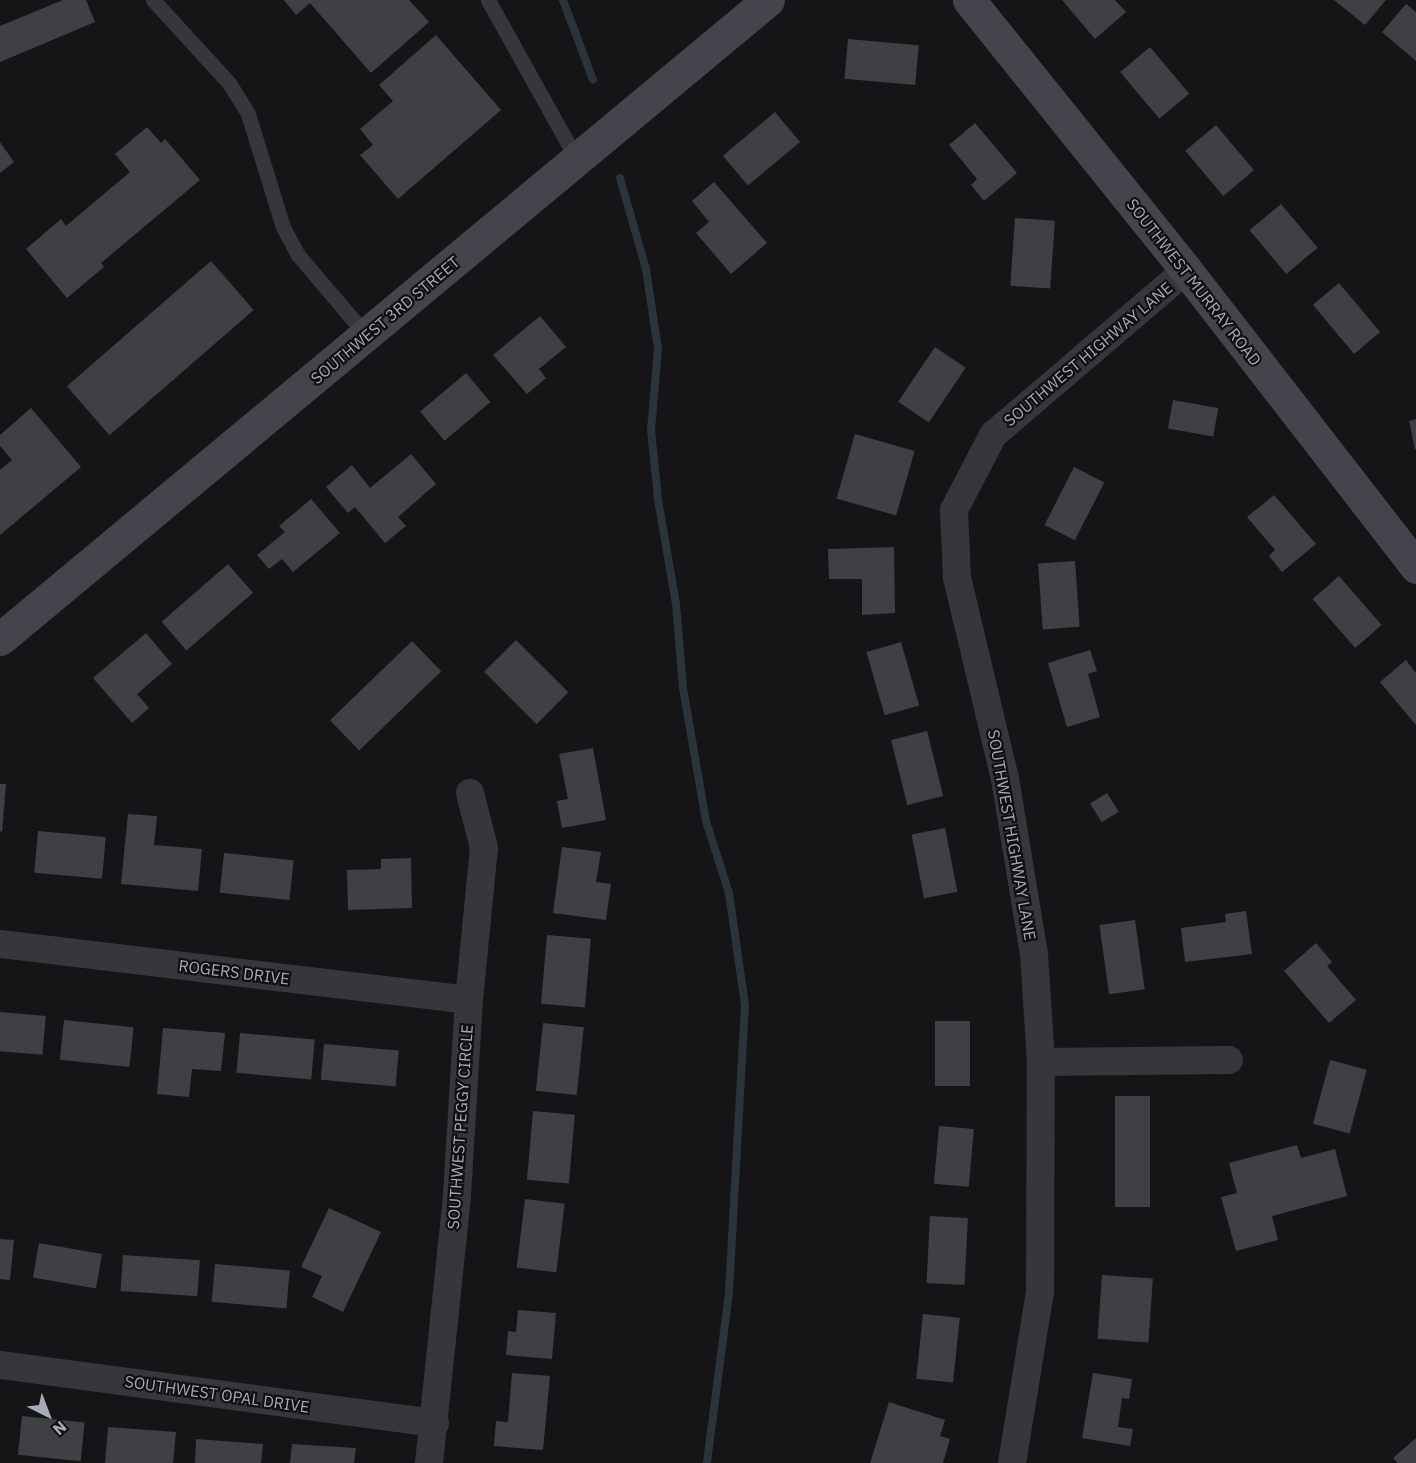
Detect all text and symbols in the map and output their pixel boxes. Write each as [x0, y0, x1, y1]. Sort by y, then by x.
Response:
street label: SOUTHWEST MURRAY ROAD [1123, 195, 1265, 369]
street label: SOUTHWEST 3RD STREET [307, 252, 463, 388]
street label: SOUTHWEST HIGHWAY LANE [1000, 278, 1176, 430]
street label: SOUTHWEST HIGHWAY LANE [984, 728, 1040, 942]
street label: ROGERS DRIVE [177, 956, 291, 988]
street label: SOUTHWEST PEGGY CIRCLE [443, 1024, 477, 1230]
street label: SOUTHWEST OPAL DRIVE [123, 1372, 311, 1416]
north arrow [18, 1385, 78, 1445]
text: N [49, 1417, 71, 1440]

